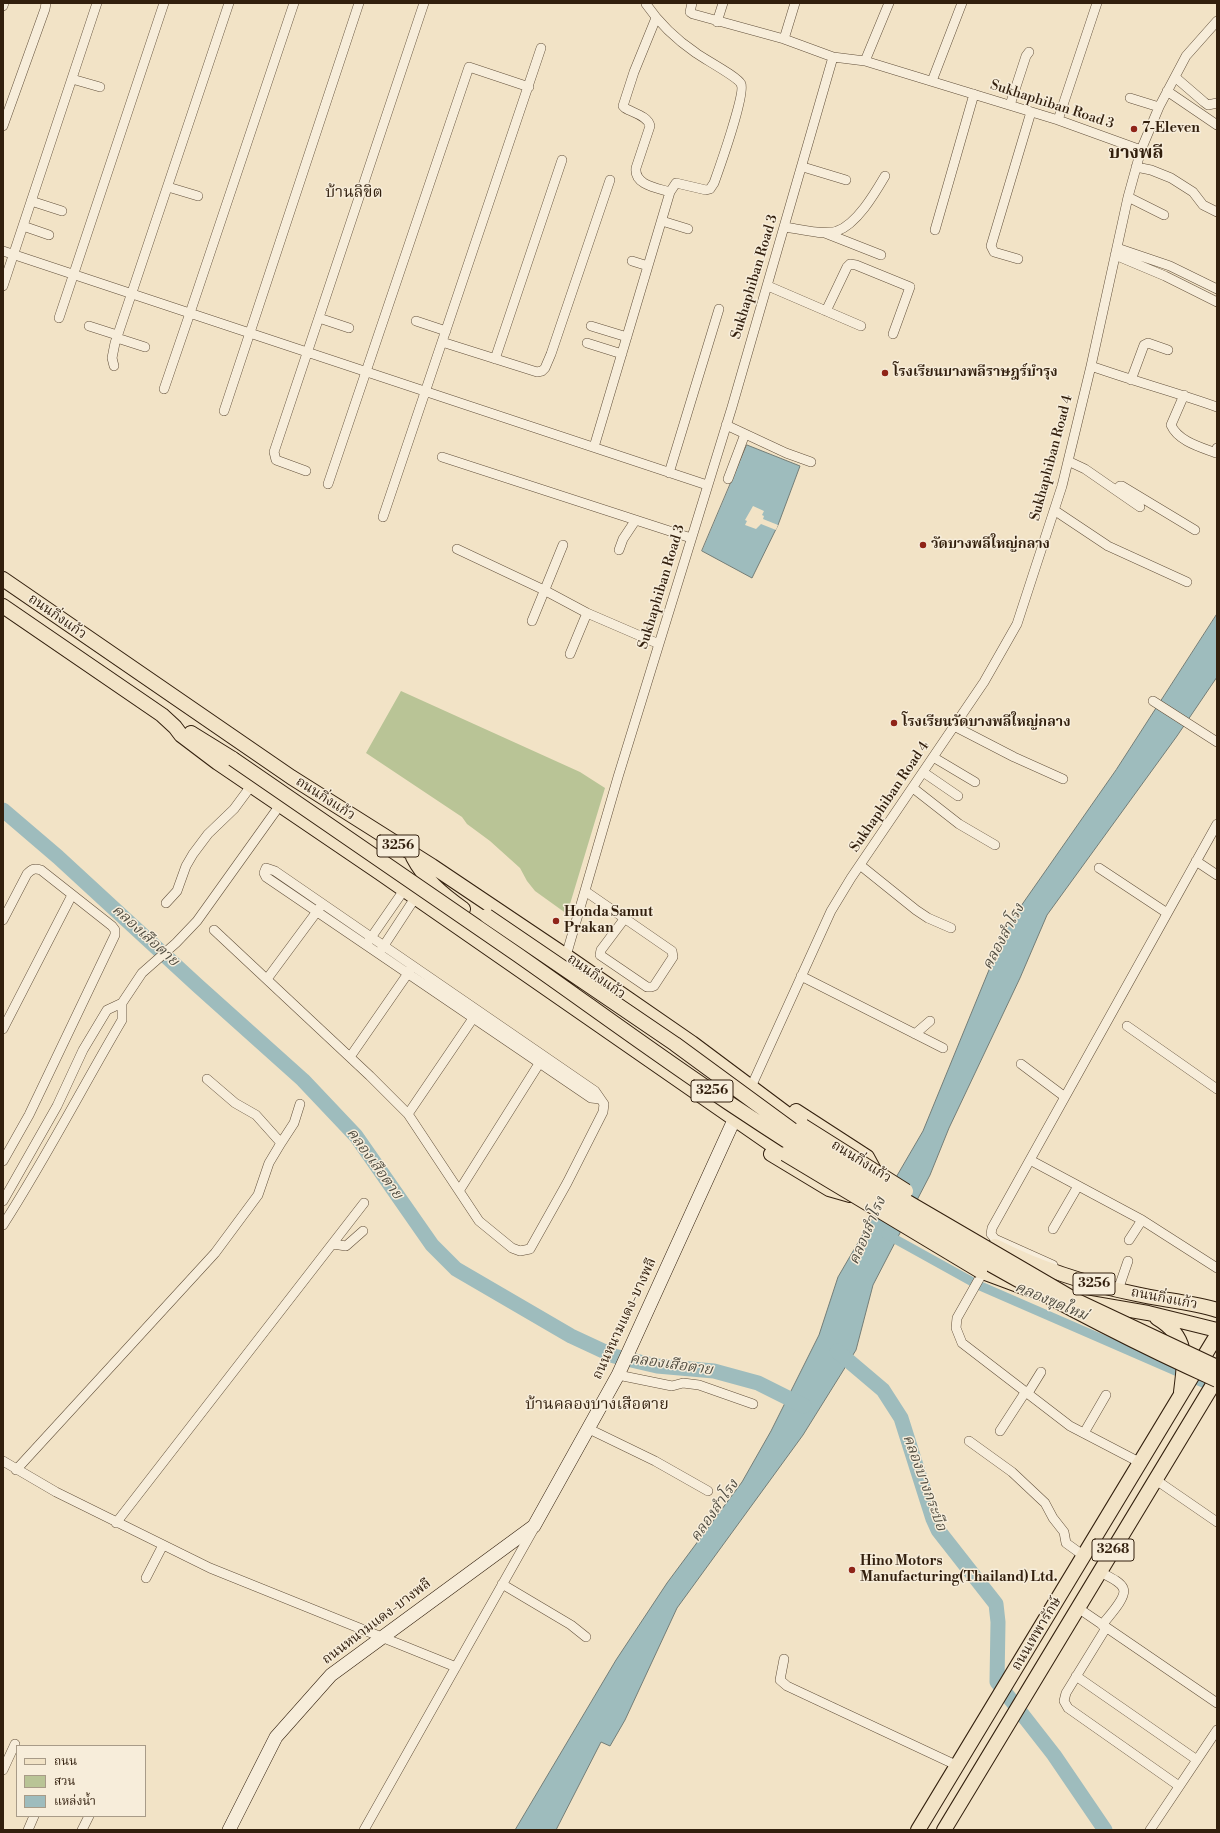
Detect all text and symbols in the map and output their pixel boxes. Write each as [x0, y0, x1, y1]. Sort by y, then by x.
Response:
street label: Sukhaphiban Road 3 [988, 77, 1116, 133]
place label: 7-Eleven [1142, 121, 1200, 137]
marker: 7-Eleven [1129, 124, 1139, 134]
district label: บางพลี [1108, 143, 1164, 165]
district label: บ้านลิขิต [325, 183, 383, 203]
street label: Sukhaphiban Road 3 [728, 213, 782, 341]
place label: โรงเรียนบางพลีราษฎร์บำรุง [893, 365, 1058, 381]
marker: โรงเรียนบางพลีราษฎร์บำรุง [880, 368, 890, 378]
street label: Sukhaphiban Road 4 [1027, 393, 1077, 523]
street label: Sukhaphiban Road 3 [635, 523, 689, 651]
place label: วัดบางพลีใหญ่กลาง [931, 537, 1050, 553]
marker: วัดบางพลีใหญ่กลาง [918, 540, 928, 550]
street label: ถนนกิ่งแก้ว [25, 591, 89, 643]
place label: โรงเรียนวัดบางพลีใหญ่กลาง [902, 715, 1071, 731]
marker: โรงเรียนวัดบางพลีใหญ่กลาง [889, 718, 899, 728]
street label: Sukhaphiban Road 4 [847, 739, 933, 855]
street label: ถนนกิ่งแก้ว [292, 774, 358, 824]
road number: 3256 [377, 835, 419, 857]
water label: คลองเสือตาย [108, 901, 182, 971]
water label: คลองสำโรง [979, 901, 1029, 973]
place label: Honda Samut Prakan [564, 905, 653, 938]
marker: Honda Samut Prakan [551, 916, 561, 926]
street label: ถนนกิ่งแก้ว [564, 951, 628, 1003]
road number: 3256 [691, 1080, 733, 1102]
water label: คลองเสือตาย [342, 1125, 406, 1203]
street label: ถนนกิ่งแก้ว [828, 1137, 894, 1187]
water label: คลองสำโรง [846, 1194, 890, 1268]
street label: ถนนหนามแดง-บางพลี [589, 1256, 661, 1382]
road number: 3256 [1073, 1273, 1115, 1295]
water label: คลองขุดใหม่ [1012, 1279, 1090, 1325]
street label: ถนนกิ่งแก้ว [1129, 1284, 1199, 1314]
water label: คลองเสือตาย [628, 1350, 714, 1380]
district label: บ้านคลองบางเสือตาย [525, 1395, 669, 1415]
water label: คลองบางกระบือ [898, 1433, 950, 1533]
water label: คลองสำโรง [687, 1476, 743, 1546]
road number: 3268 [1092, 1539, 1134, 1561]
place label: Hino Motors Manufacturing(Thailand) Ltd. [860, 1554, 1058, 1586]
marker: Hino Motors Manufacturing(Thailand) Ltd. [847, 1565, 857, 1575]
street label: ถนนหนามแดง-บางพลี [319, 1575, 435, 1669]
street label: ถนนเทพารักษ์ [1008, 1594, 1066, 1674]
legend [16, 1745, 146, 1817]
text: ถนน [54, 1754, 77, 1769]
text: สวน [54, 1774, 75, 1789]
text: แหล่งน้ำ [54, 1794, 96, 1809]

